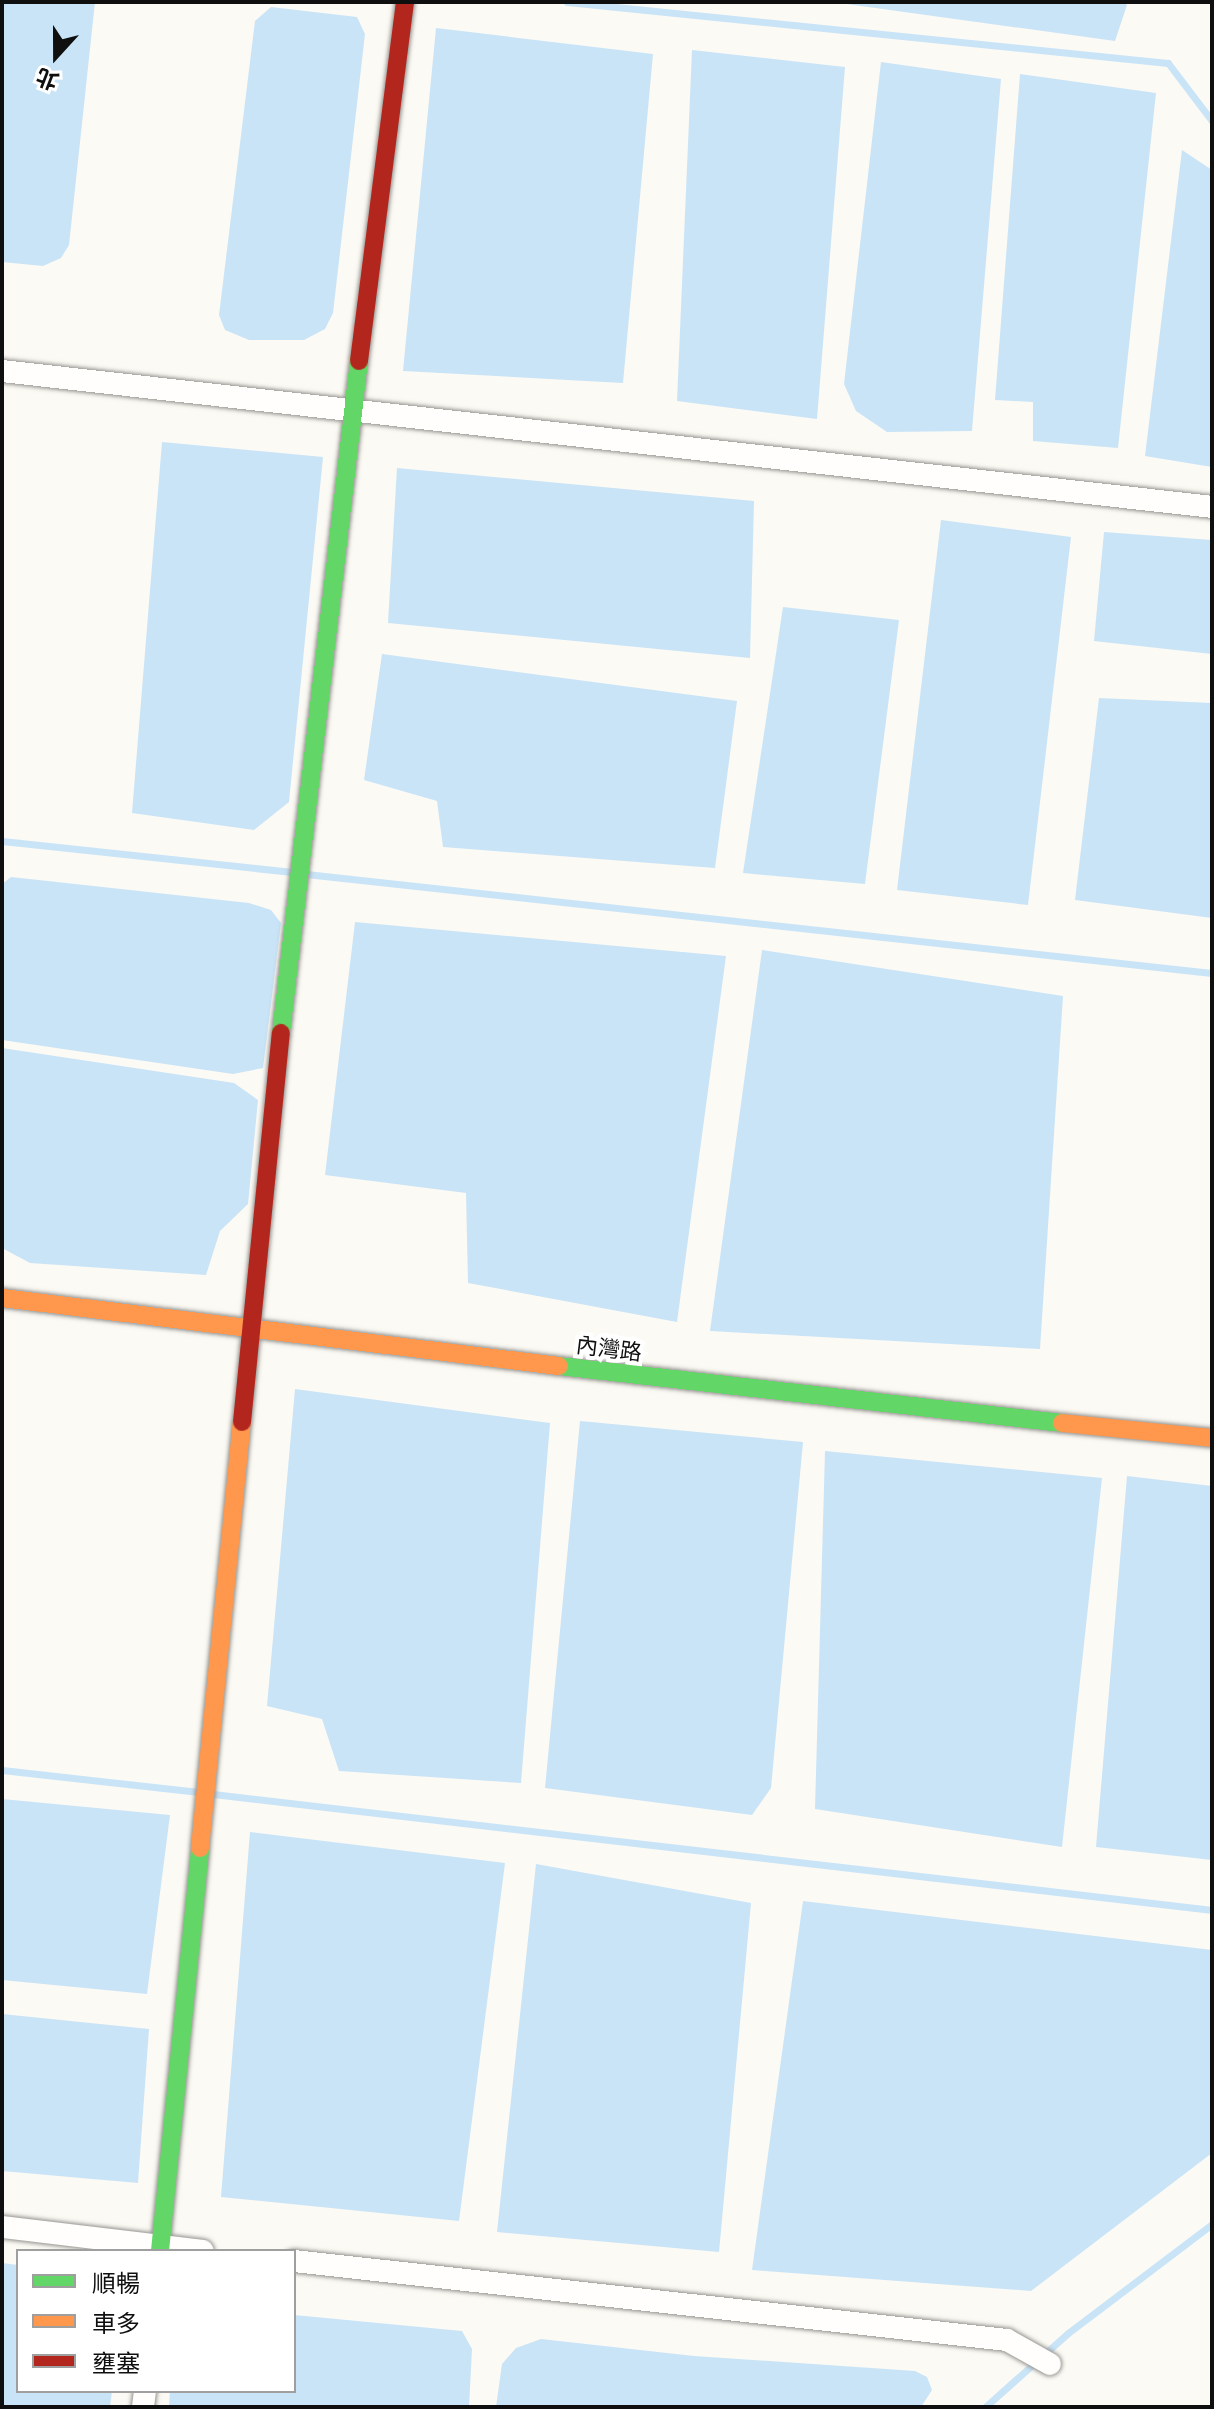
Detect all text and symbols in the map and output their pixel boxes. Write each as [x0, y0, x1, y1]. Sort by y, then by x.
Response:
north arrow [16, 16, 96, 96]
text: 北 [32, 62, 62, 95]
street label: 內灣路 [575, 1332, 643, 1366]
legend [16, 2249, 296, 2393]
text: 順暢 [92, 2270, 140, 2298]
text: 車多 [92, 2310, 140, 2338]
text: 壅塞 [92, 2350, 140, 2378]

